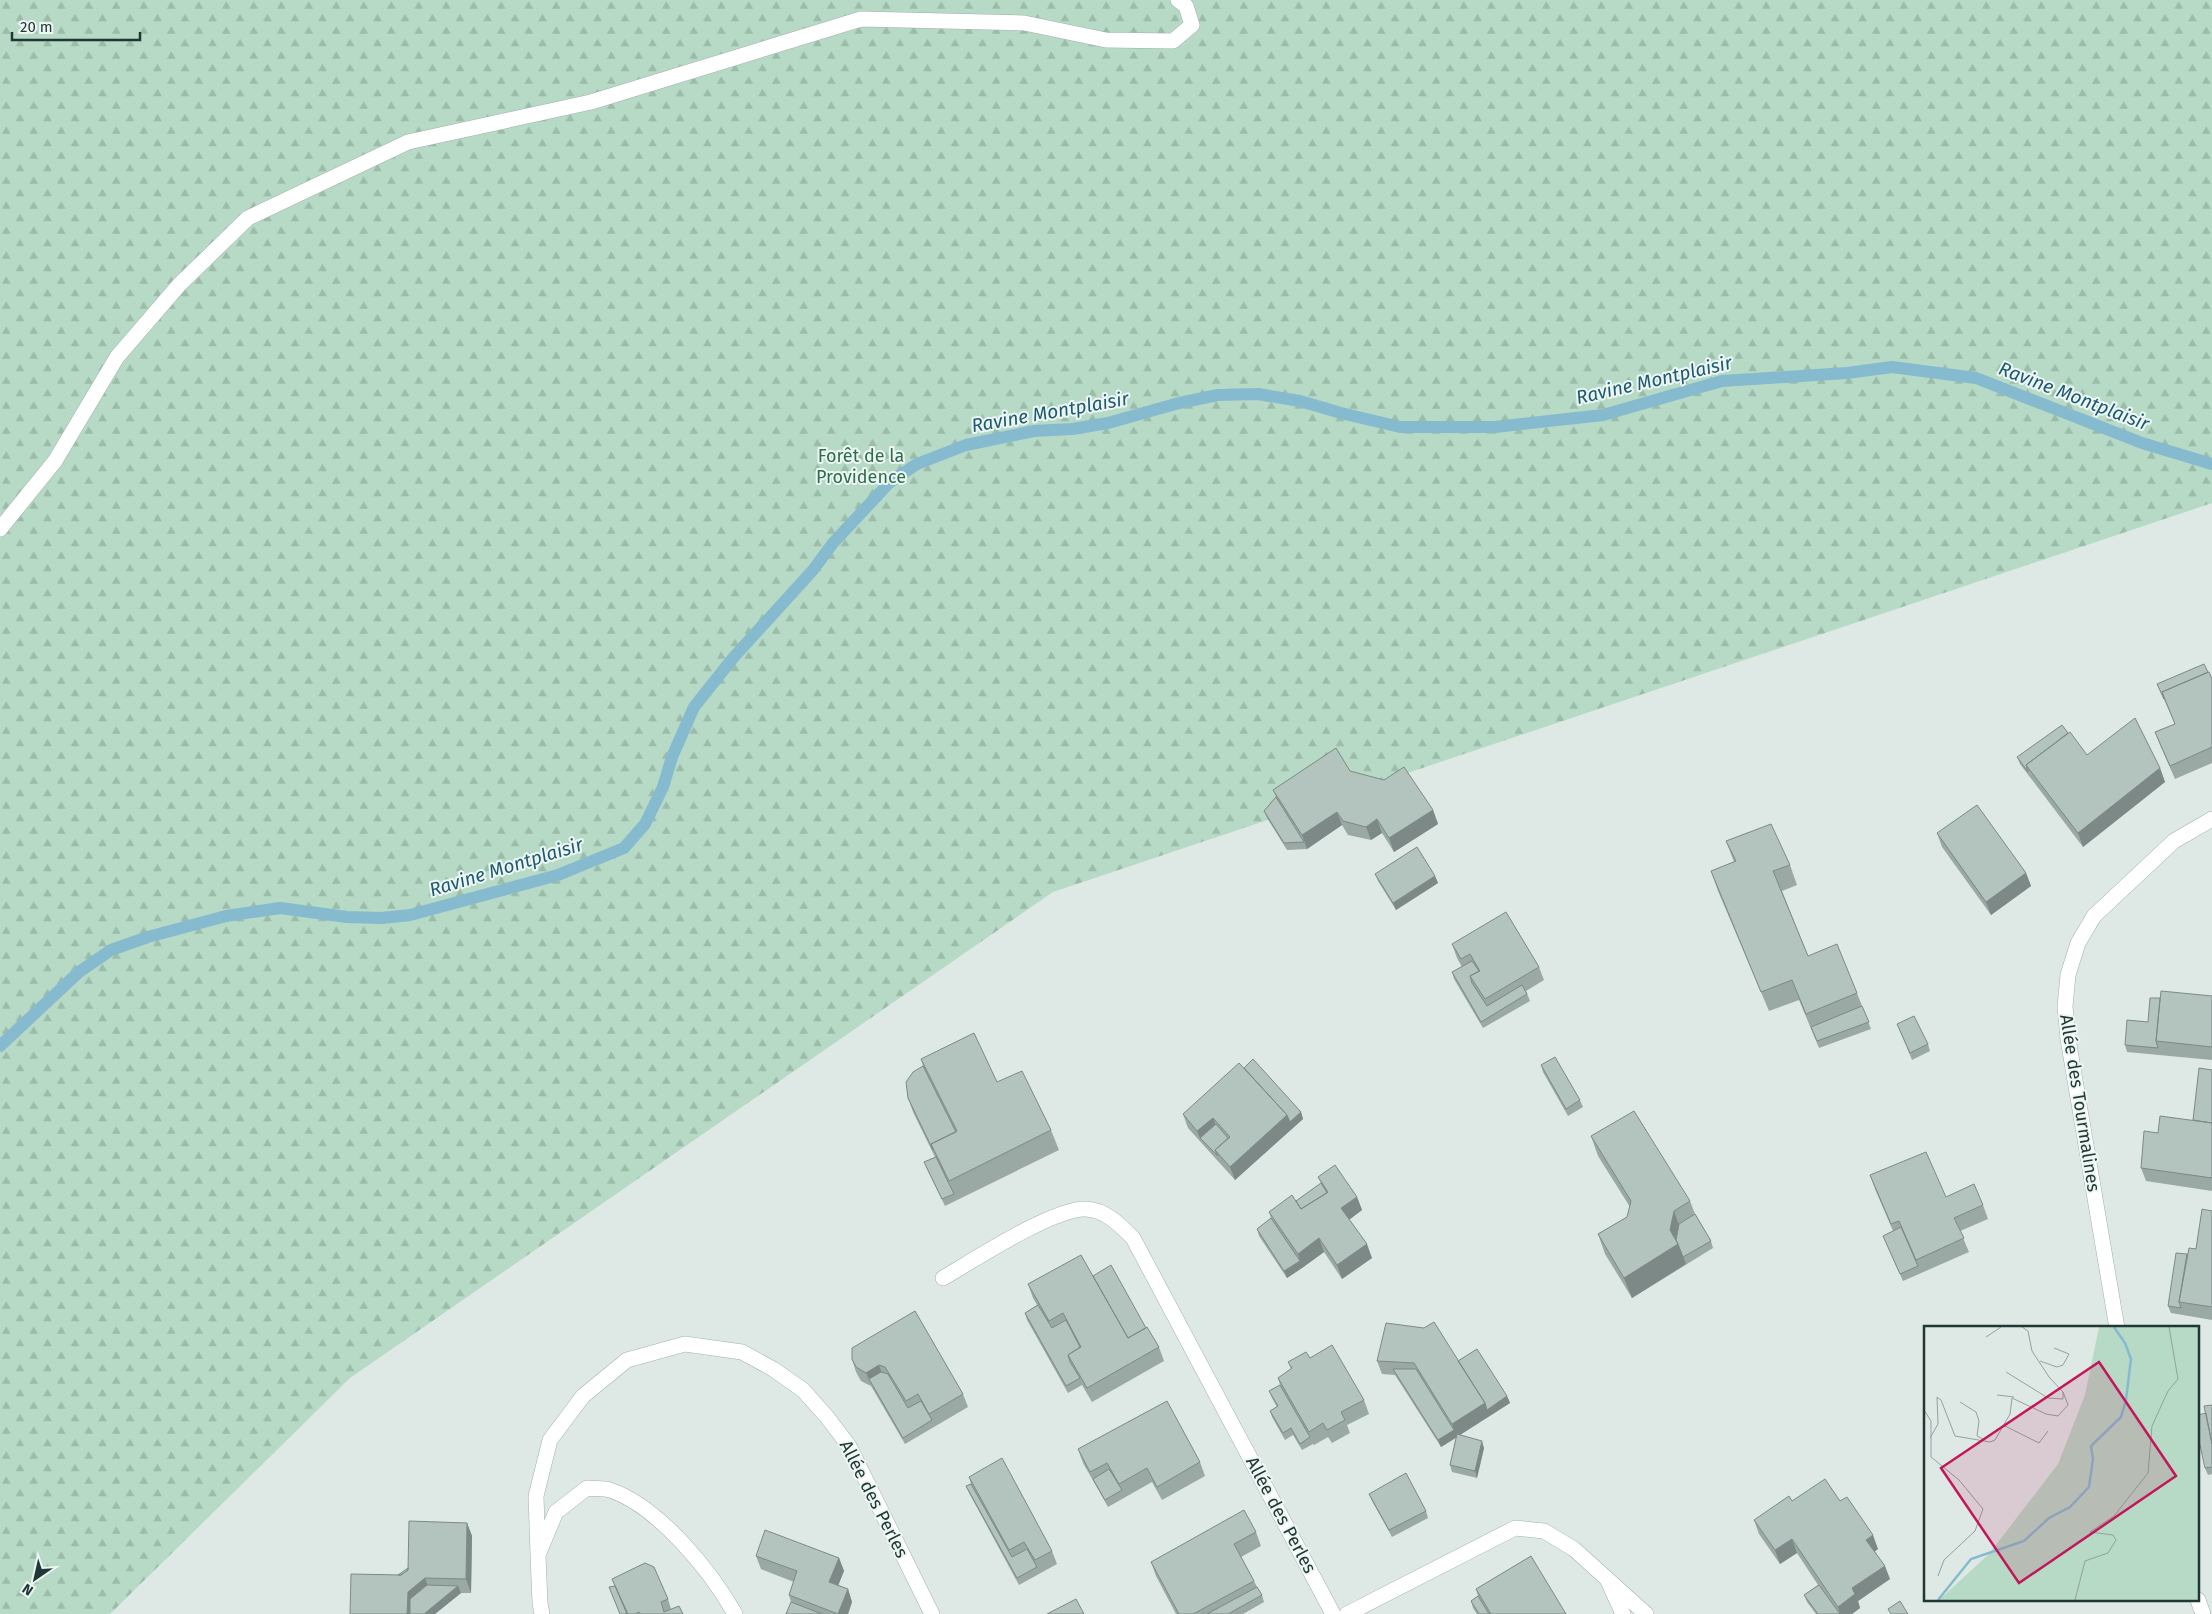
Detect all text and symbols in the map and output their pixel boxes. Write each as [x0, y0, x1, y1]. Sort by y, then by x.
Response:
scale bar [12, 10, 140, 42]
text: 20 m [20, 18, 53, 36]
water label: Ravine Montplaisir [1574, 351, 1735, 409]
water label: Ravine Montplaisir [1996, 357, 2153, 436]
water label: Ravine Montplaisir [970, 387, 1131, 437]
park label: Forêt de la Providence [816, 445, 906, 488]
water label: Ravine Montplaisir [426, 832, 586, 901]
street label: Allée des Tourmalines [2055, 1013, 2105, 1193]
inset map [1924, 1326, 2200, 1602]
street label: Allée des Perles [835, 1437, 913, 1561]
street label: Allée des Perles [1241, 1453, 1321, 1577]
north arrow [10, 1554, 60, 1604]
text: N [19, 1580, 37, 1599]

